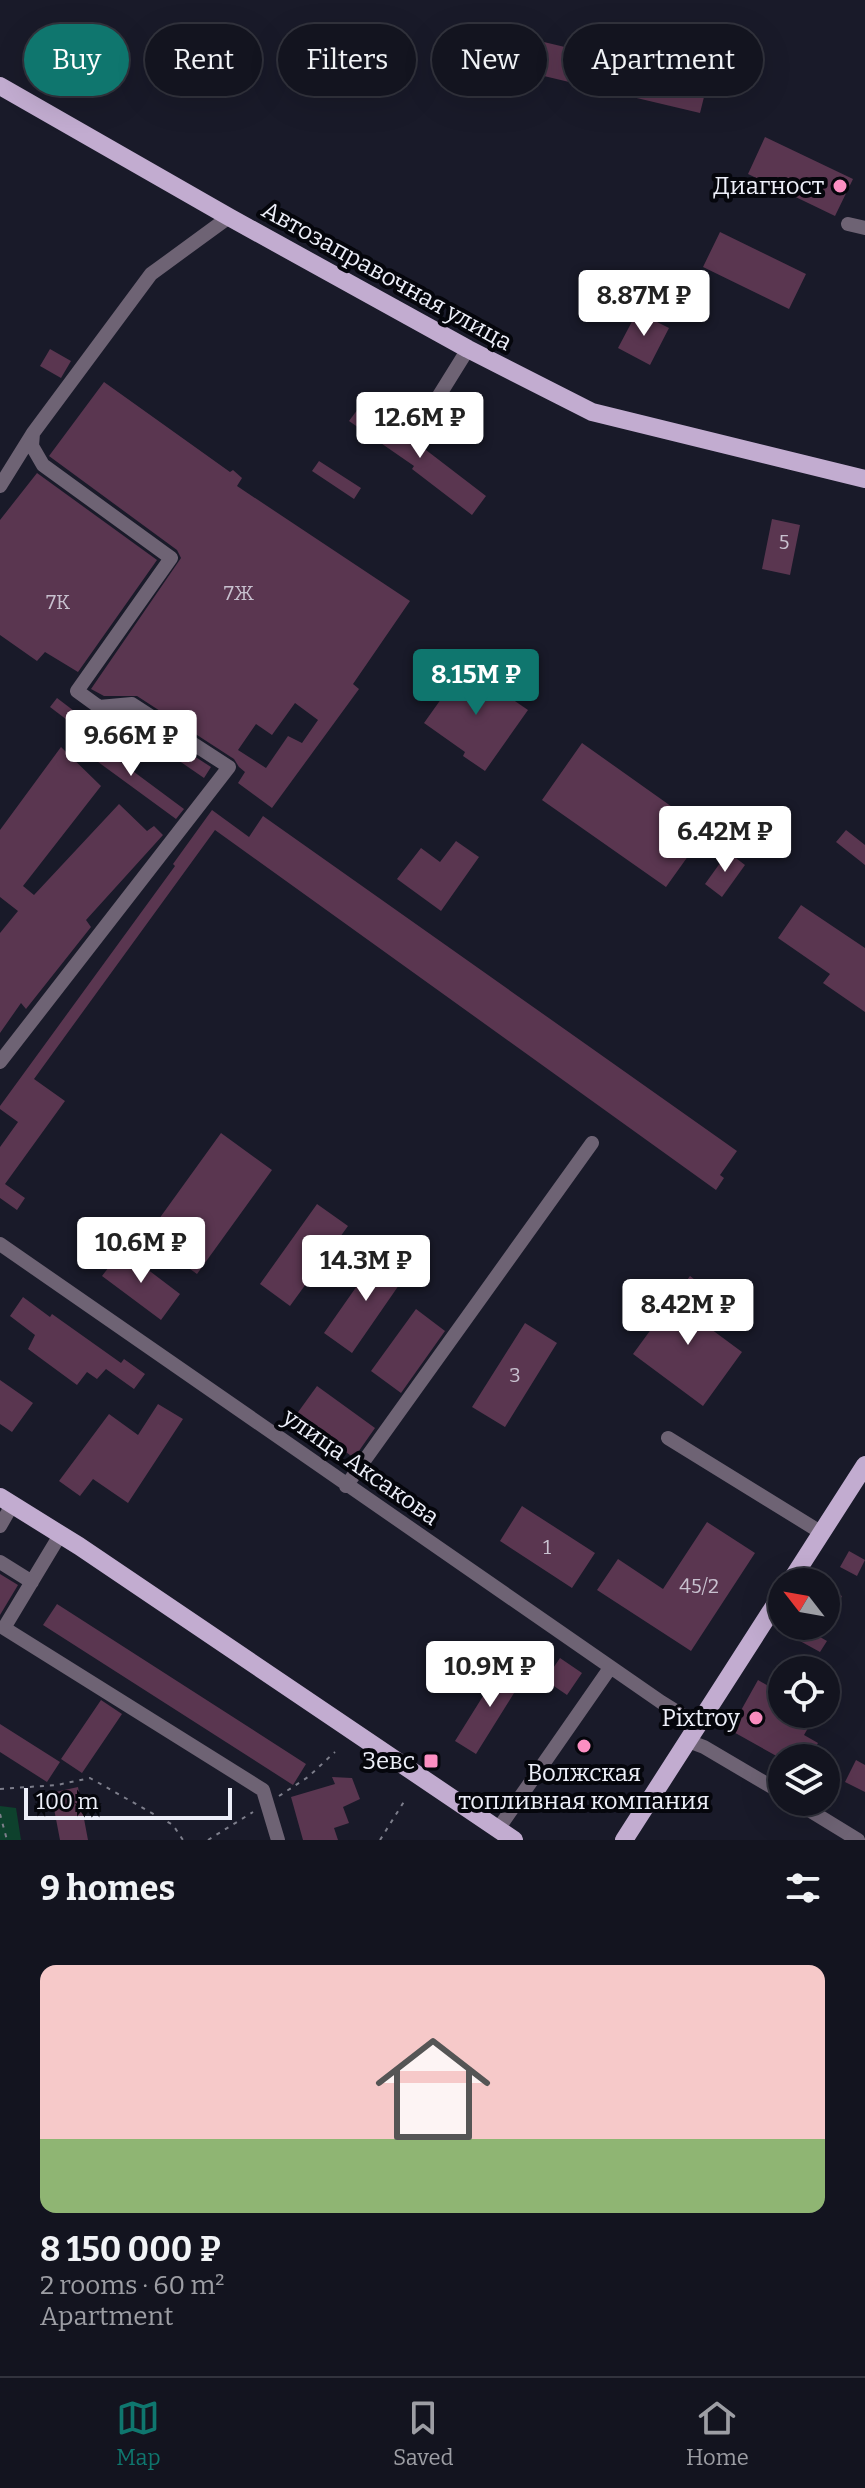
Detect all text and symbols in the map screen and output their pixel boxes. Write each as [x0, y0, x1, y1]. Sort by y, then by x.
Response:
chip: Buy [24, 24, 129, 96]
chip: Rent [145, 24, 262, 96]
chip: Filters [278, 24, 416, 96]
chip: New [432, 24, 547, 96]
chip: Apartment [563, 24, 763, 96]
place label: Диагност [713, 172, 824, 200]
marker: Диагност [831, 177, 849, 195]
street label: Автозаправочная улица [257, 196, 517, 356]
pin: 8.87M ₽ [570, 270, 718, 338]
text: 8.87M ₽ [597, 280, 691, 311]
pin: 12.6M ₽ [346, 392, 494, 460]
text: 12.6M ₽ [374, 402, 466, 433]
house number: 5 [779, 530, 789, 554]
house number: 7Ж [224, 581, 254, 605]
house number: 7К [46, 590, 70, 614]
pin: 8.15M ₽ [402, 649, 550, 717]
text: 8.15M ₽ [431, 659, 521, 690]
pin: 9.66M ₽ [57, 710, 205, 778]
text: 9.66M ₽ [84, 720, 178, 751]
pin: 6.42M ₽ [651, 806, 799, 874]
text: 6.42M ₽ [677, 816, 773, 847]
pin: 10.6M ₽ [67, 1217, 215, 1285]
text: 10.6M ₽ [95, 1227, 187, 1258]
pin: 14.3M ₽ [292, 1235, 440, 1303]
text: 14.3M ₽ [320, 1245, 412, 1276]
pin: 8.42M ₽ [614, 1279, 762, 1347]
text: 8.42M ₽ [640, 1289, 736, 1320]
house number: 3 [509, 1363, 521, 1387]
street label: улица Аксакова [277, 1402, 444, 1531]
house number: 1 [543, 1535, 551, 1559]
north arrow [768, 1568, 840, 1640]
map controls [768, 1568, 840, 1816]
house number: 45/2 [679, 1574, 719, 1598]
pin: 10.9M ₽ [416, 1641, 564, 1709]
text: 10.9M ₽ [444, 1651, 536, 1682]
button: locate [768, 1656, 840, 1728]
place label: Pixtroy [662, 1704, 740, 1732]
marker: Pixtroy [747, 1709, 765, 1727]
marker: Волжская топливная компания [575, 1737, 593, 1755]
button: layers [768, 1744, 840, 1816]
place label: Зевс [362, 1747, 415, 1775]
marker: Зевс [422, 1752, 440, 1770]
place label: Волжская топливная компания [459, 1759, 709, 1815]
scale bar [24, 1784, 232, 1820]
text: 100 m [36, 1788, 99, 1815]
icon: filters [781, 1866, 825, 1910]
text: 9 homes [40, 1868, 175, 1909]
icon: home [361, 2017, 505, 2161]
text: 8 150 000 ₽ [40, 2229, 221, 2270]
text: 2 rooms · 60 m² [40, 2270, 224, 2301]
text: Apartment [40, 2301, 173, 2332]
tab: Map [116, 2396, 161, 2471]
tab: Saved [393, 2396, 453, 2471]
tab: Home [686, 2396, 749, 2471]

